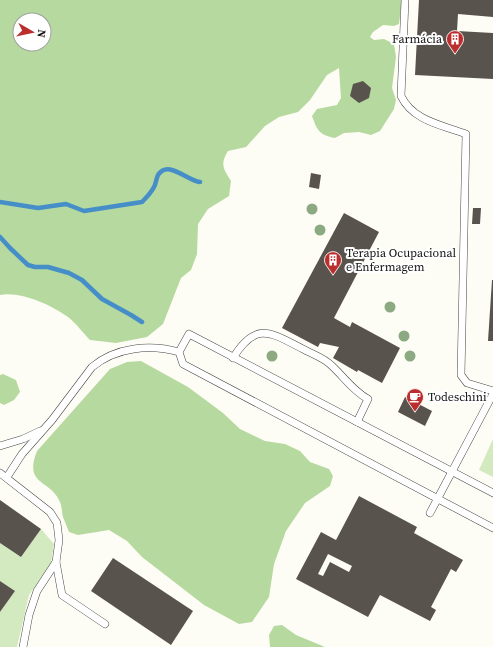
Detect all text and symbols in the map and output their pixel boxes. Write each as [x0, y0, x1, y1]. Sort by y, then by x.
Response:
north arrow [12, 12, 52, 52]
text: N [33, 28, 49, 39]
building icon: Farmácia [445, 29, 465, 54]
place label: Farmácia [392, 31, 443, 47]
place label: Terapia Ocupacional e Enfermagem [346, 245, 457, 275]
building icon: Terapia Ocupacional e Enfermagem [323, 250, 343, 275]
cafe icon: Todeschini [405, 387, 425, 412]
place label: Todeschini [428, 389, 487, 405]

